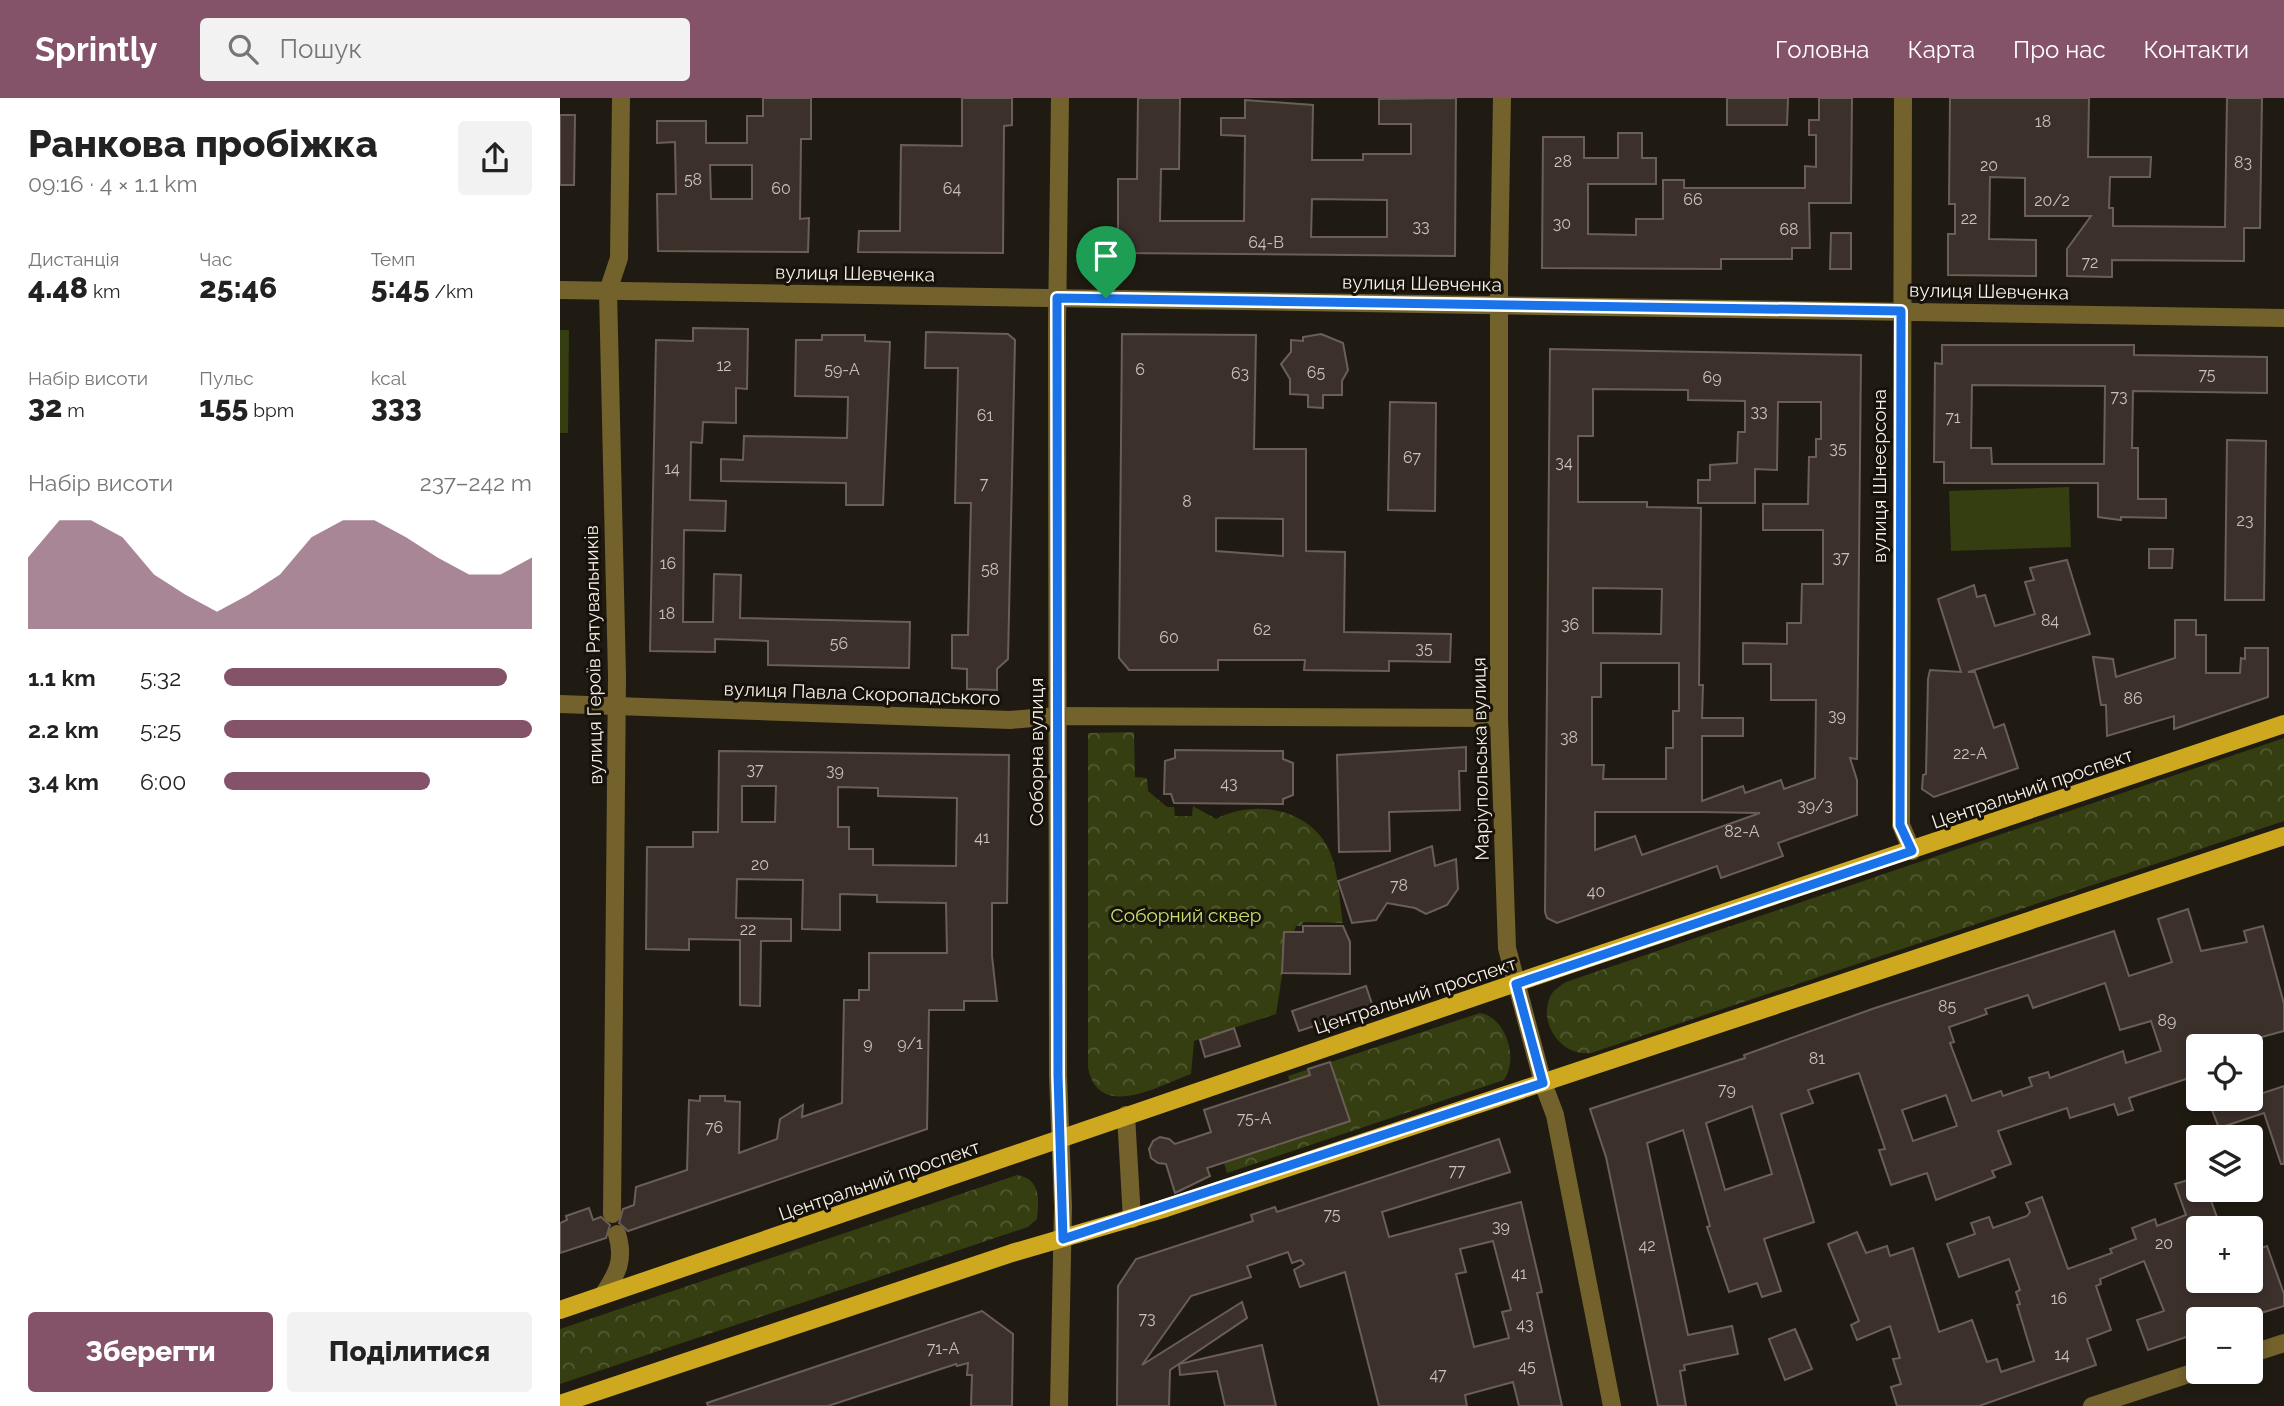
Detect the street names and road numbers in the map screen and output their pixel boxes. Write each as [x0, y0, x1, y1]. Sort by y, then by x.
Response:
street label: вулиця Шевченка [775, 261, 935, 285]
street label: вулиця Шевченка [1342, 271, 1502, 295]
street label: вулиця Шевченка [1909, 279, 2069, 303]
street label: вулиця Шнеєрсона [1868, 389, 1890, 563]
street label: вулиця Героїв Рятувальників [580, 525, 606, 785]
street label: Маріупольська вулиця [1467, 657, 1493, 861]
street label: вулиця Павла Скоропадського [723, 677, 1001, 709]
street label: Соборна вулиця [1025, 678, 1047, 826]
street label: Центральний проспект [1929, 743, 2135, 833]
street label: Центральний проспект [1311, 952, 1519, 1038]
street label: Центральний проспект [776, 1135, 982, 1225]

